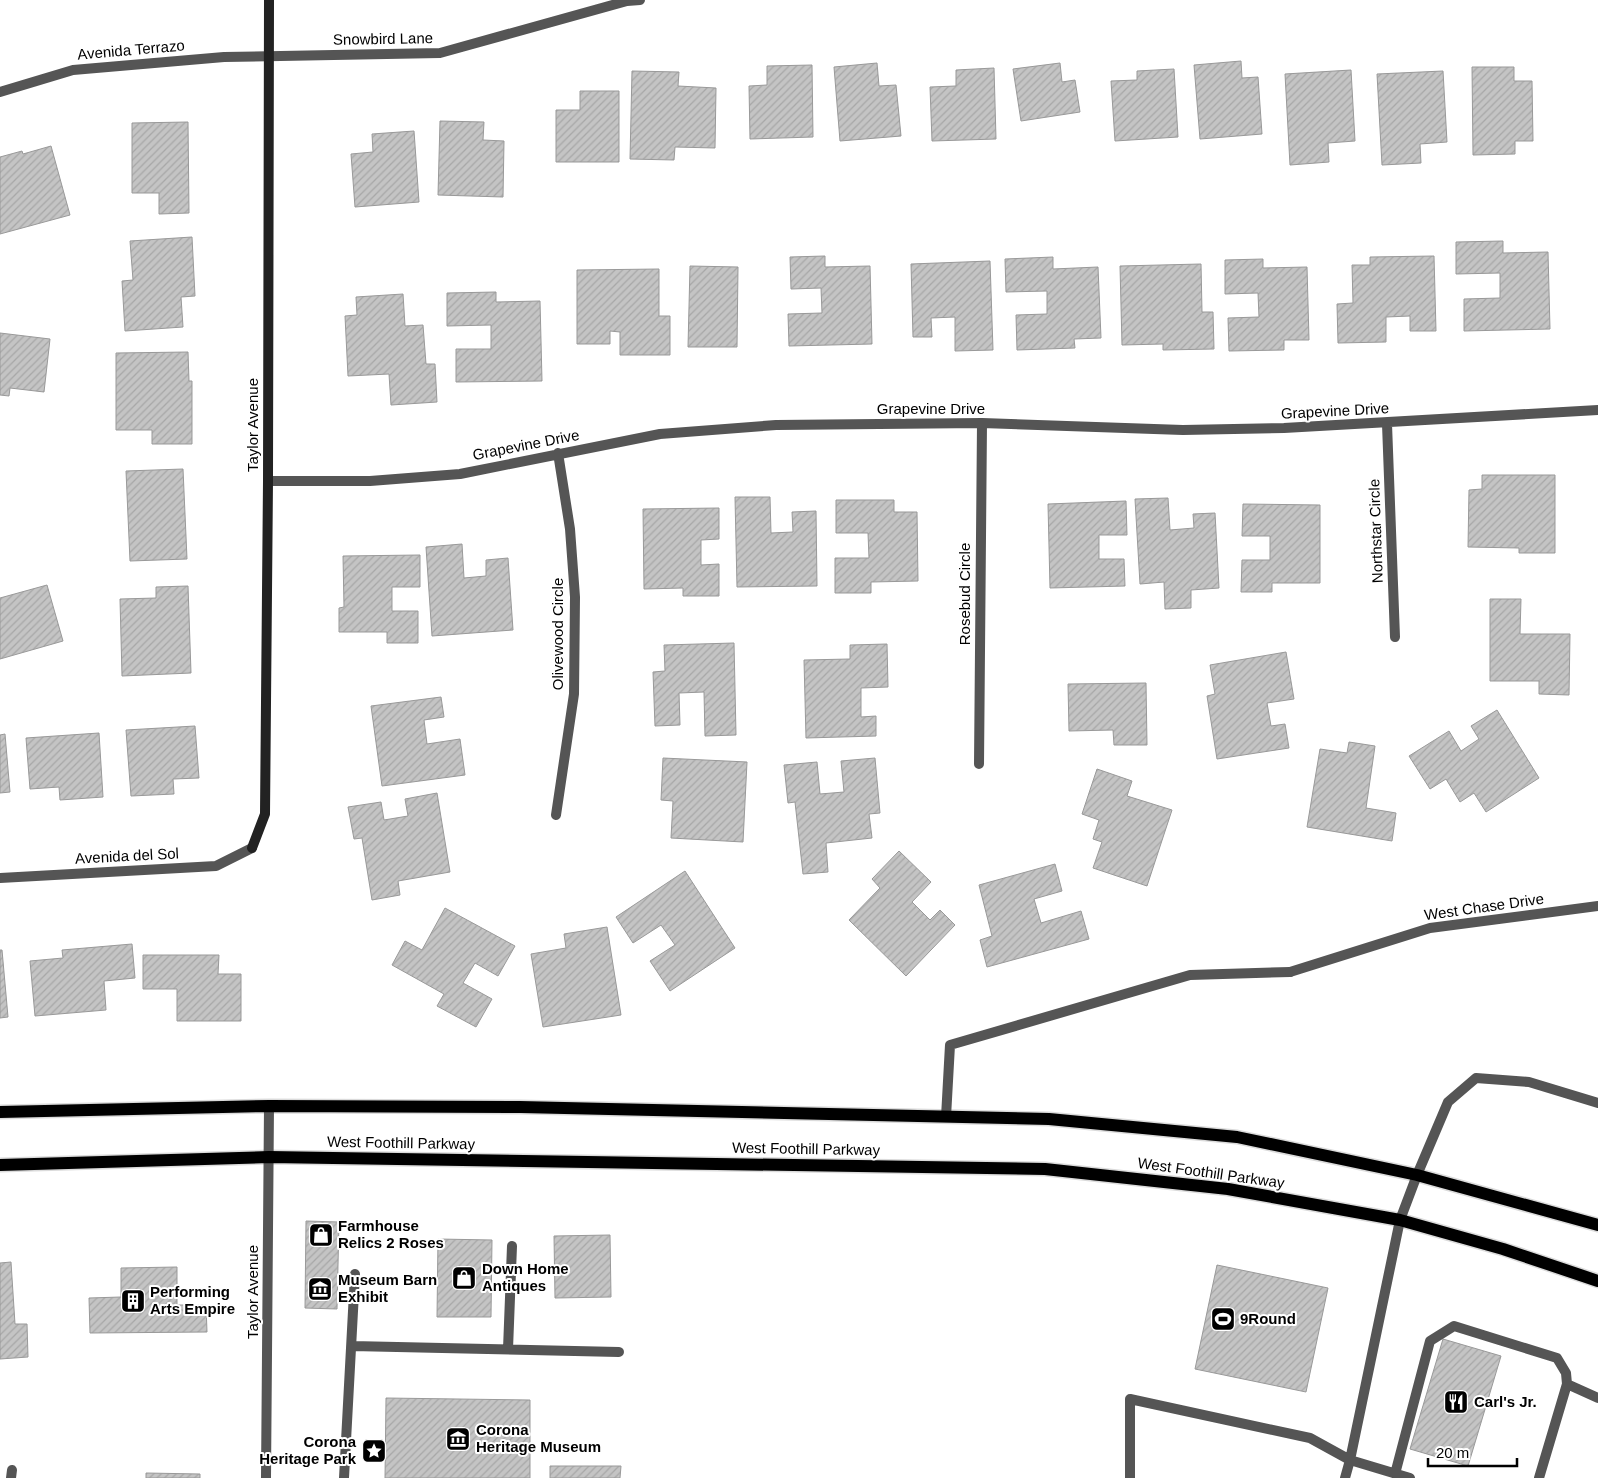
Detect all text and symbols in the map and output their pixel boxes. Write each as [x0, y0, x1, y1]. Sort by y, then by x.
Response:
street label: Snowbird Lane [333, 29, 433, 48]
street label: Avenida Terrazo [76, 36, 185, 63]
street label: Taylor Avenue [244, 378, 261, 472]
street label: Grapevine Drive [1280, 399, 1390, 422]
street label: Grapevine Drive [877, 400, 985, 417]
street label: Grapevine Drive [471, 426, 581, 463]
street label: Northstar Circle [1365, 479, 1386, 583]
street label: Rosebud Circle [956, 543, 973, 645]
street label: Olivewood Circle [549, 578, 566, 690]
street label: Avenida del Sol [75, 844, 179, 867]
street label: West Chase Drive [1423, 890, 1545, 923]
street label: West Foothill Parkway [327, 1133, 476, 1152]
street label: West Foothill Parkway [732, 1139, 881, 1158]
street label: West Foothill Parkway [1137, 1154, 1286, 1191]
place label: Farmhouse Relics 2 Roses [338, 1217, 444, 1251]
shop icon: Farmhouse Relics 2 Roses [308, 1222, 334, 1248]
street label: Taylor Avenue [244, 1245, 261, 1339]
place label: Down Home Antiques [482, 1260, 569, 1294]
shop icon: Down Home Antiques [451, 1265, 477, 1291]
place label: Museum Barn Exhibit [338, 1271, 437, 1305]
museum icon: Museum Barn Exhibit [307, 1276, 333, 1302]
place label: Performing Arts Empire [150, 1283, 235, 1317]
building icon: Performing Arts Empire [120, 1288, 146, 1314]
sports icon: 9Round [1210, 1306, 1236, 1332]
place label: 9Round [1240, 1310, 1296, 1327]
restaurant icon: Carl's Jr. [1443, 1389, 1469, 1415]
place label: Carl's Jr. [1474, 1393, 1537, 1410]
place label: Corona Heritage Museum [476, 1421, 601, 1455]
museum icon: Corona Heritage Museum [445, 1426, 471, 1452]
place label: Corona Heritage Park [259, 1433, 357, 1467]
scale bar [1428, 1436, 1517, 1468]
place icon: Corona Heritage Park [361, 1438, 387, 1464]
text: 20 m [1436, 1444, 1469, 1461]

